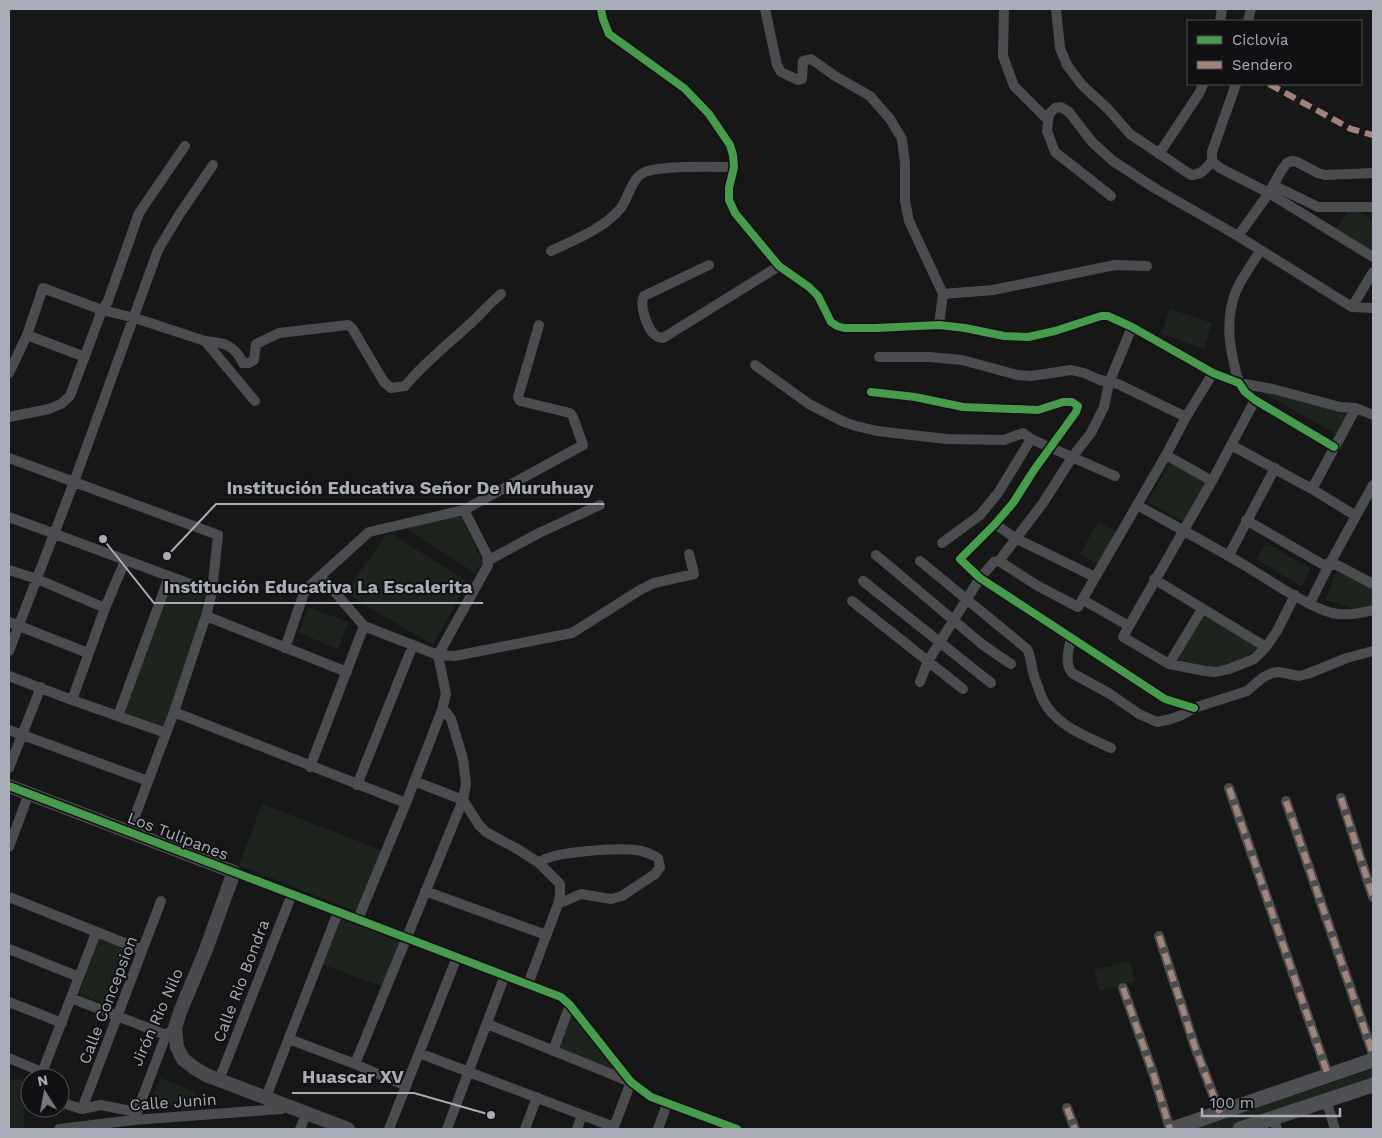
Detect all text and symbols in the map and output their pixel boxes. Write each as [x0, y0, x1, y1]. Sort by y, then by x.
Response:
legend [1187, 20, 1362, 85]
text: Ciclovía [1232, 31, 1289, 49]
text: Sendero [1232, 56, 1293, 74]
callout: Institución Educativa Señor De Muruhuay [216, 471, 604, 504]
text: Institución Educativa Señor De Muruhuay [226, 477, 594, 498]
callout: Institución Educativa La Escalerita [154, 570, 483, 603]
text: Institución Educativa La Escalerita [164, 576, 473, 597]
street label: Los Tulipanes [125, 808, 231, 864]
street label: Calle Rio Bondra [209, 917, 273, 1045]
street label: Calle Concepsion [75, 933, 141, 1067]
street label: Jirón Rio Nilo [127, 965, 187, 1069]
callout: Huascar XV [292, 1060, 414, 1093]
text: Huascar XV [302, 1066, 405, 1087]
north arrow [20, 1068, 70, 1118]
text: N [36, 1071, 49, 1089]
scale bar [1202, 1086, 1340, 1118]
street label: Calle Junin [129, 1089, 217, 1115]
text: 100 m [1210, 1094, 1254, 1112]

